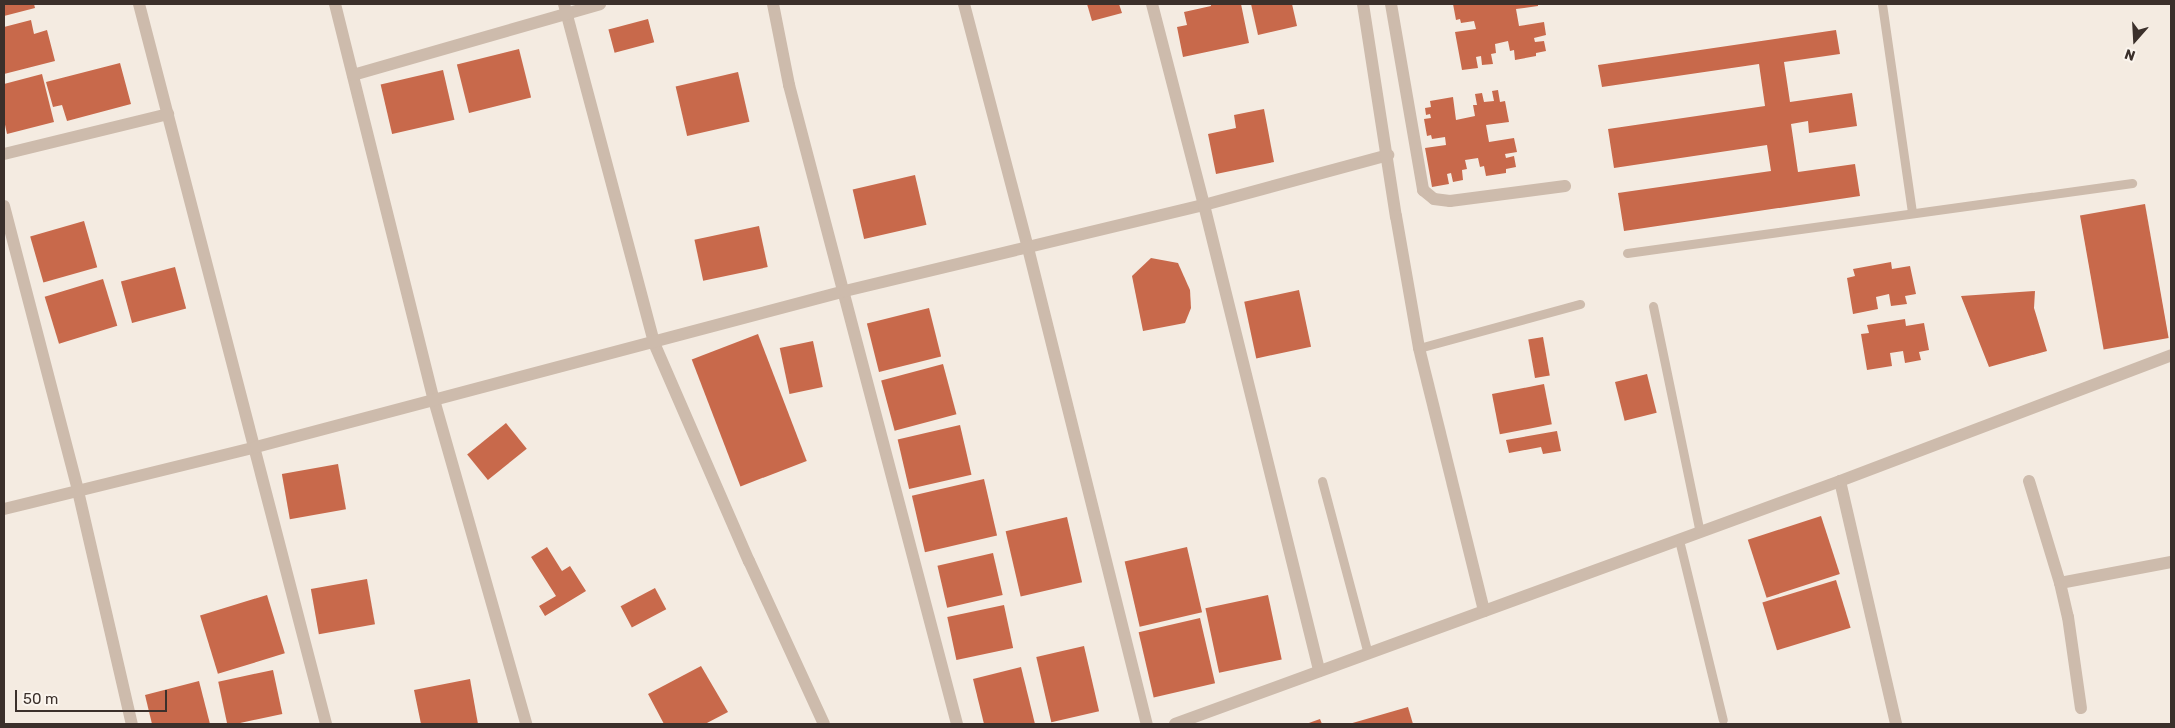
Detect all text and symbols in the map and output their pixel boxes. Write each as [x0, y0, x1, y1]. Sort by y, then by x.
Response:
north arrow [2110, 15, 2160, 65]
text: N [2122, 45, 2137, 64]
scale bar [18, 680, 170, 712]
text: 50 m [23, 690, 58, 708]

